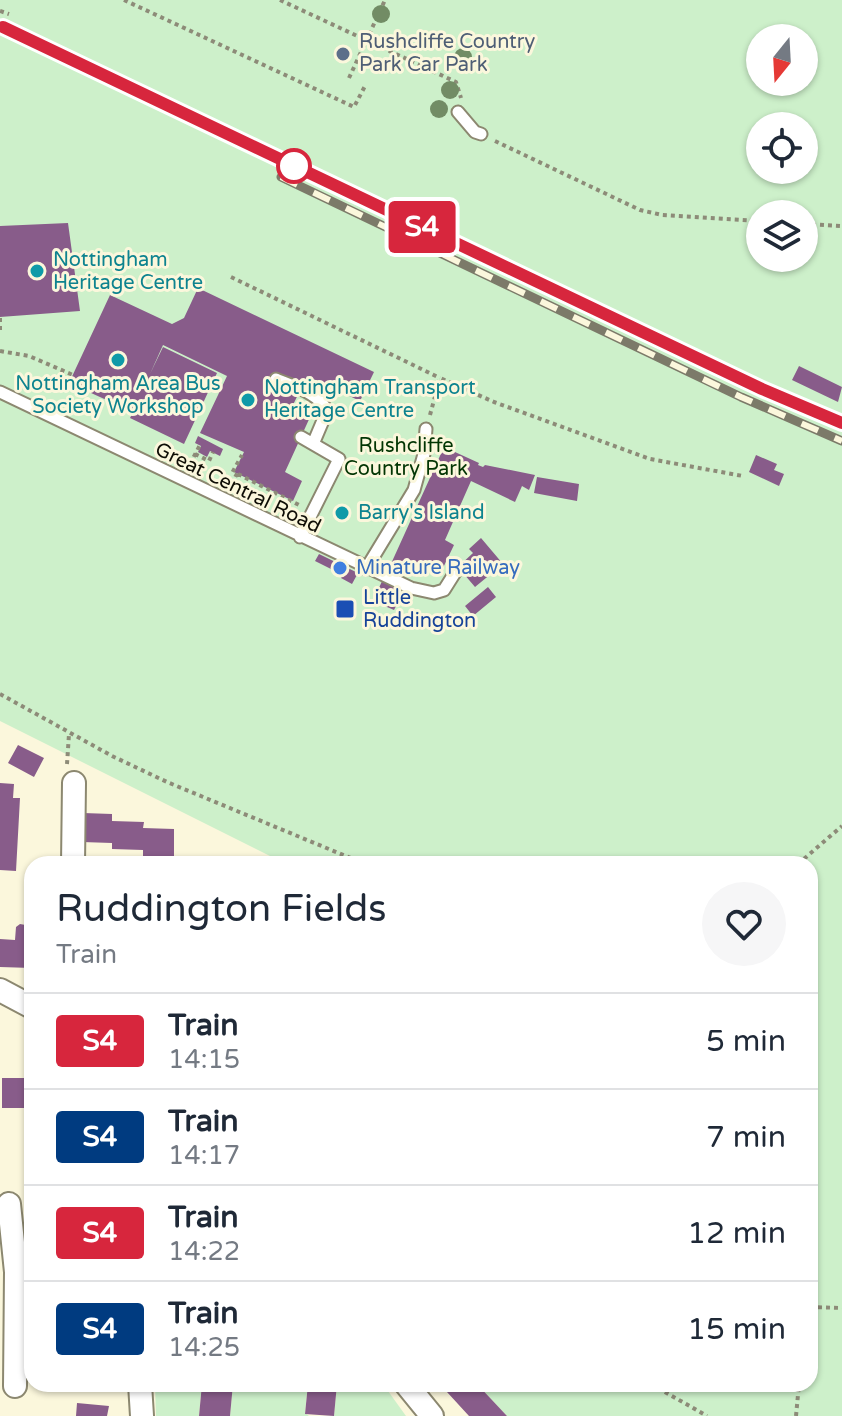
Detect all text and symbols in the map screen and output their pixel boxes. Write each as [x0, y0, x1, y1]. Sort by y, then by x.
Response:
north arrow [746, 24, 818, 96]
map controls [746, 24, 818, 272]
place label: Rushcliffe Country Park Car Park [359, 30, 535, 77]
marker: Rushcliffe Country Park Car Park [334, 45, 352, 63]
button: locate [746, 112, 818, 184]
unlabelled marker [277, 149, 311, 183]
button: layers [746, 200, 818, 272]
line badge: S4 [386, 201, 458, 253]
text: S4 [405, 210, 439, 244]
place label: Nottingham Heritage Centre [53, 248, 203, 295]
marker: Nottingham Heritage Centre [28, 262, 46, 280]
marker: Nottingham Area Bus Society Workshop [109, 351, 127, 369]
place label: Nottingham Area Bus Society Workshop [15, 372, 221, 419]
place label: Nottingham Transport Heritage Centre [264, 376, 476, 423]
marker: Nottingham Transport Heritage Centre [239, 391, 257, 409]
park label: Rushcliffe Country Park [344, 434, 468, 481]
street label: Great Central Road [151, 437, 325, 539]
place label: Barry's Island [358, 501, 485, 525]
marker: Barry's Island [333, 504, 351, 522]
place label: Minature Railway [356, 556, 520, 580]
marker: Minature Railway [331, 559, 349, 577]
place label: Little Ruddington [363, 586, 476, 633]
marker: Little Ruddington [334, 598, 356, 620]
button: heart [702, 882, 786, 966]
text: Ruddington Fields [56, 886, 386, 932]
text: Train [56, 939, 117, 970]
text: Train [168, 1007, 239, 1044]
text: 5 min [706, 1023, 786, 1060]
text: S4 [83, 1024, 117, 1058]
text: 14:15 [168, 1044, 240, 1075]
text: Train [168, 1103, 239, 1140]
text: 7 min [706, 1119, 786, 1156]
text: S4 [83, 1120, 117, 1154]
text: 14:17 [168, 1140, 240, 1171]
text: Train [168, 1199, 239, 1236]
text: 12 min [687, 1215, 786, 1252]
text: S4 [83, 1216, 117, 1250]
text: 14:22 [168, 1236, 240, 1267]
text: Train [168, 1295, 239, 1332]
text: 15 min [687, 1311, 786, 1348]
text: S4 [83, 1312, 117, 1346]
text: 14:25 [168, 1332, 240, 1363]

